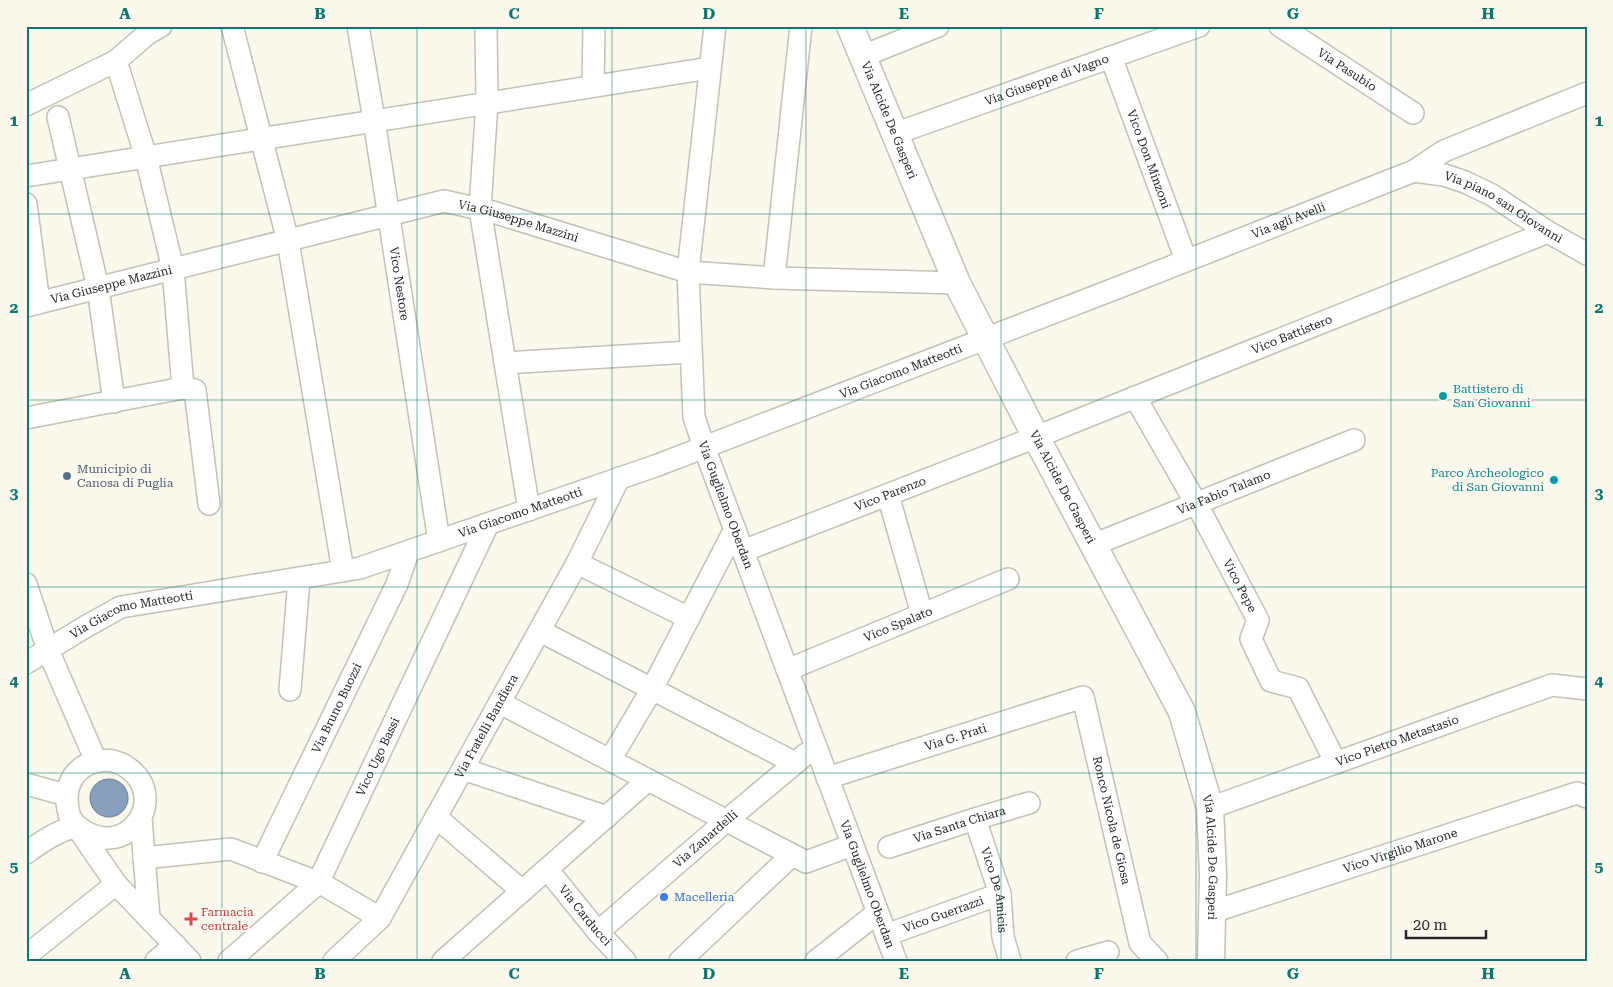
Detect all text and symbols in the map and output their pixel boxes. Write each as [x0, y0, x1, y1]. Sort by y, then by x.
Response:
text: A [119, 4, 131, 23]
text: B [314, 4, 326, 23]
text: C [508, 4, 520, 23]
text: D [703, 4, 716, 23]
text: E [899, 4, 909, 23]
text: F [1094, 4, 1104, 23]
text: G [1287, 4, 1300, 23]
text: H [1481, 4, 1495, 23]
street label: Via Pasubio [1315, 45, 1379, 94]
street label: Via Giuseppe di Vagno [983, 52, 1111, 108]
street label: Via Alcide De Gasperi [859, 59, 920, 181]
street label: Vico Don Minzoni [1124, 108, 1174, 211]
text: 1 [10, 111, 19, 130]
text: 1 [1595, 111, 1604, 130]
street label: Via piano san Giovanni [1443, 169, 1565, 246]
street label: Via Giuseppe Mazzini [457, 197, 580, 245]
street label: Via agli Avelli [1250, 200, 1328, 241]
street label: Vico Nestore [387, 246, 412, 322]
street label: Via Giuseppe Mazzini [49, 263, 174, 307]
text: 2 [10, 298, 19, 317]
text: 2 [1595, 298, 1604, 317]
street label: Vico Battistero [1250, 312, 1334, 357]
street label: Via Giacomo Matteotti [837, 341, 964, 401]
place label: Battistero di San Giovanni [1453, 382, 1531, 410]
marker: Battistero di San Giovanni [1437, 390, 1449, 402]
street label: Via Alcide De Gasperi [1027, 428, 1098, 546]
street label: Via Guglielmo Oberdan [695, 439, 756, 571]
place label: Municipio di Canosa di Puglia [77, 462, 174, 490]
place label: Parco Archeologico di San Giovanni [1431, 466, 1544, 494]
street label: Via Fabio Talamo [1175, 467, 1272, 517]
marker: Municipio di Canosa di Puglia [61, 470, 73, 482]
street label: Vico Parenzo [853, 474, 928, 514]
marker: Parco Archeologico di San Giovanni [1548, 474, 1560, 486]
text: 3 [10, 484, 19, 503]
text: 3 [1595, 484, 1604, 503]
street label: Via Giacomo Matteotti [456, 485, 584, 541]
street label: Vico Pepe [1220, 557, 1260, 615]
street label: Via Giacomo Matteotti [67, 588, 194, 641]
street label: Vico Spalato [862, 604, 934, 645]
street label: Via Bruno Buozzi [309, 661, 365, 755]
text: 4 [10, 671, 19, 690]
text: 4 [1595, 671, 1604, 690]
street label: Via Fratelli Bandiera [452, 672, 521, 781]
street label: Vico Pietro Metastasio [1334, 712, 1461, 769]
street label: Vico Ugo Bassi [353, 715, 402, 798]
street label: Via G. Prati [923, 721, 989, 754]
street label: Ronco Nicola de Giosa [1090, 755, 1133, 886]
street label: Via Alcide De Gasperi [1199, 793, 1220, 920]
street label: Via Santa Chiara [912, 803, 1008, 846]
street label: Via Zanardelli [670, 807, 740, 871]
street label: Via Guglielmo Oberdan [837, 818, 898, 950]
street label: Vico Virgilio Marone [1341, 825, 1460, 876]
street label: Vico De Amicis [978, 845, 1010, 934]
text: 5 [10, 857, 19, 876]
text: 5 [1595, 857, 1604, 876]
street label: Via Carducci [556, 882, 614, 949]
place label: Macelleria [674, 890, 735, 904]
marker: Macelleria [658, 891, 670, 903]
street label: Vico Guerrazzi [901, 893, 986, 935]
place label: Farmacia centrale [201, 905, 254, 933]
scale bar [1406, 907, 1486, 939]
marker: Farmacia centrale [185, 913, 197, 925]
text: 20 m [1413, 916, 1448, 934]
text: A [119, 964, 131, 983]
text: B [314, 964, 326, 983]
text: C [508, 964, 520, 983]
text: D [703, 964, 716, 983]
text: E [899, 964, 909, 983]
text: F [1094, 964, 1104, 983]
text: G [1287, 964, 1300, 983]
text: H [1481, 964, 1495, 983]

